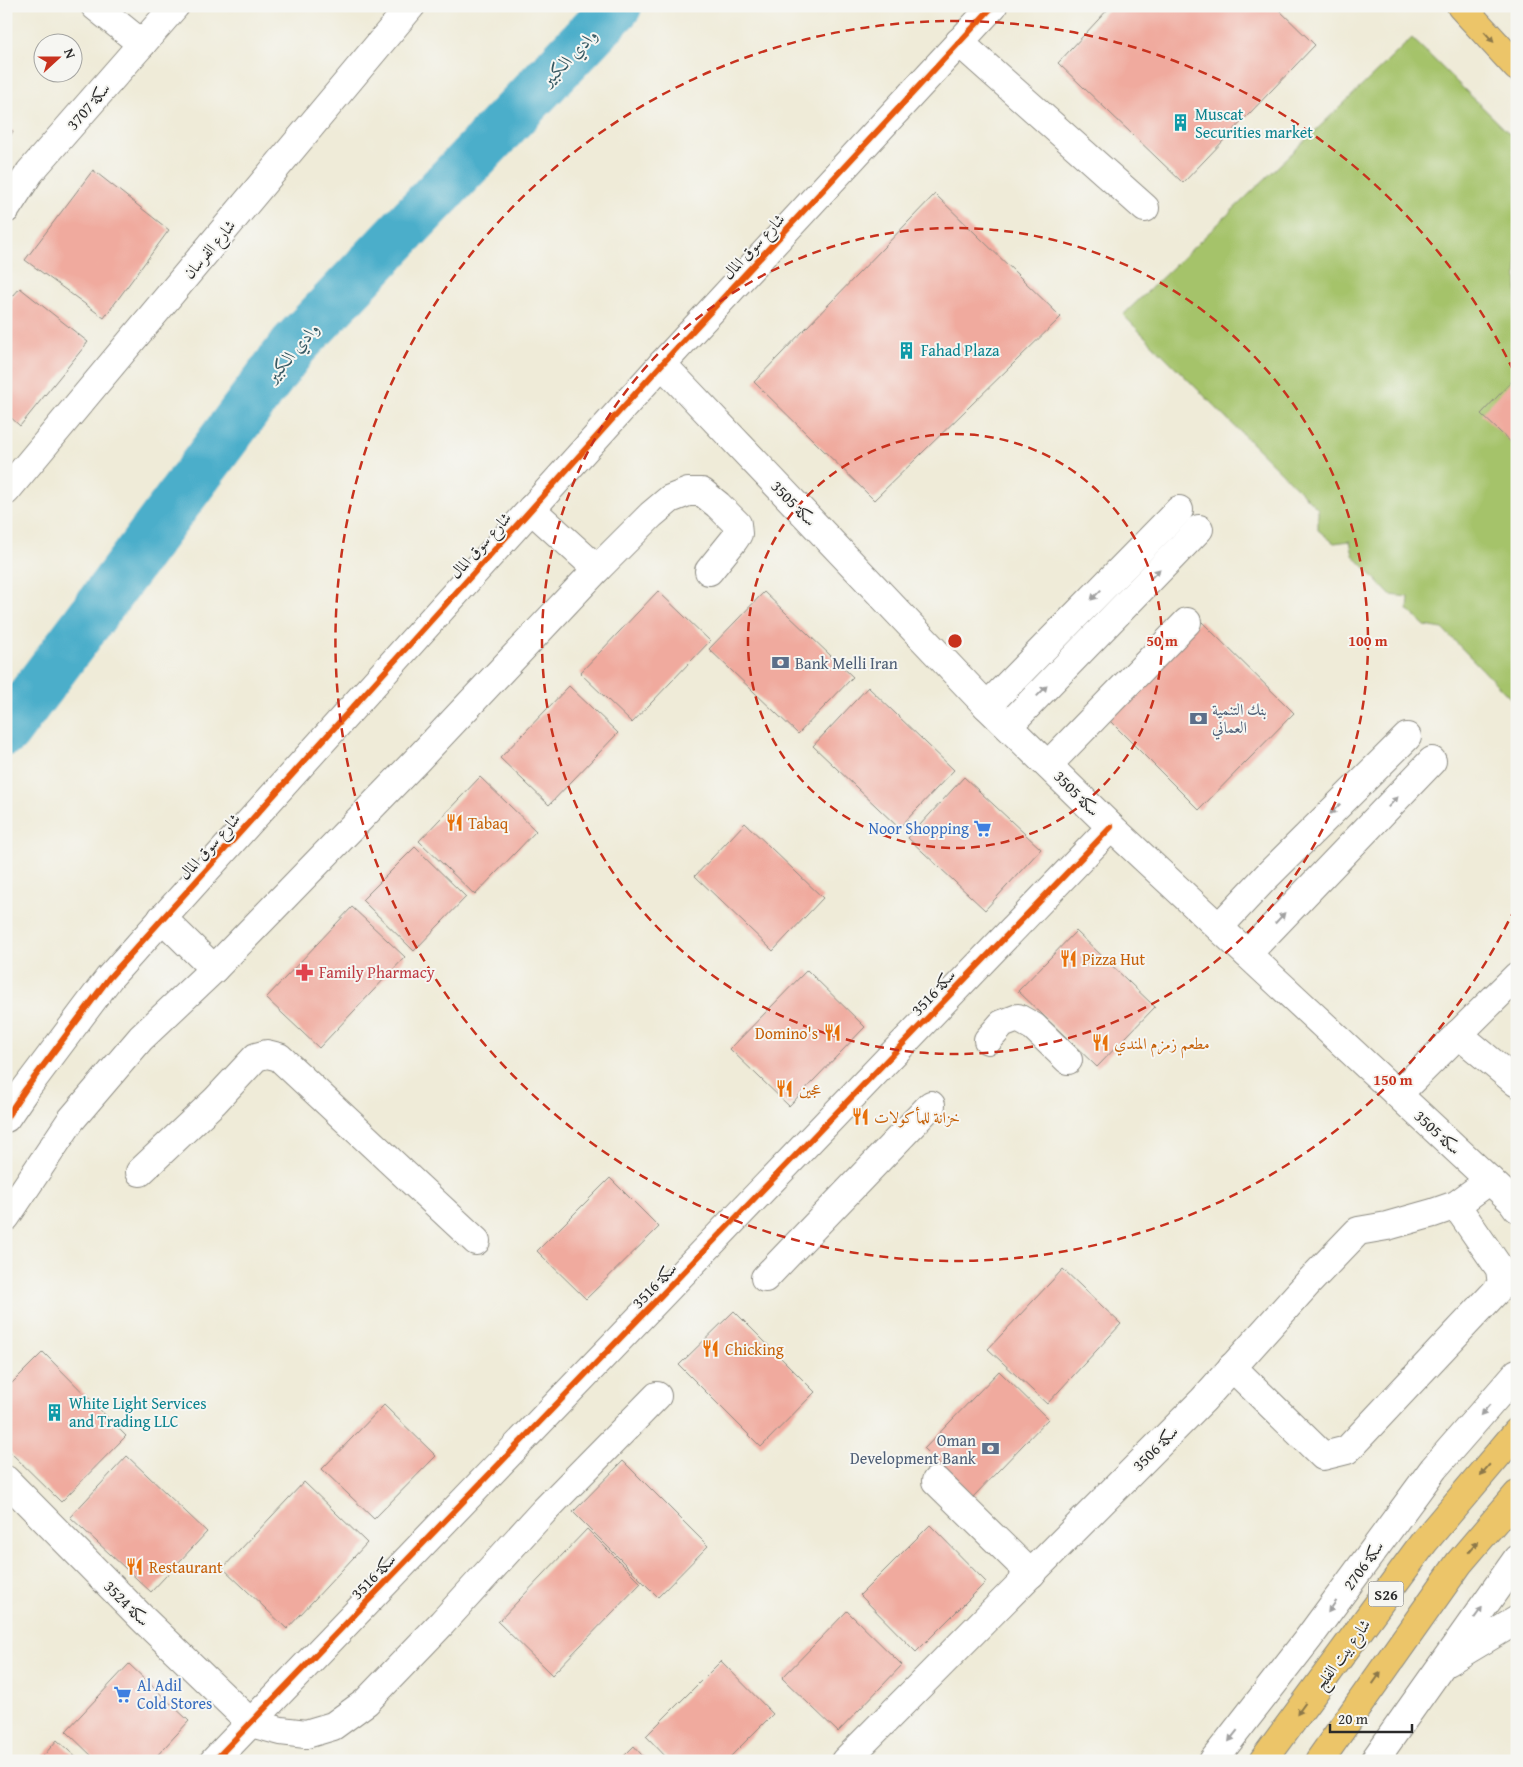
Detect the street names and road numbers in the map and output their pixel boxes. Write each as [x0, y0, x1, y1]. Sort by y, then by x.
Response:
street label: سكة 3707 [61, 77, 115, 135]
street label: شارع سوق المال [716, 208, 792, 286]
street label: شارع الفرسان [177, 214, 243, 285]
street label: سكة 3505 [766, 474, 822, 532]
street label: شارع سوق المال [443, 506, 518, 585]
street label: سكة 3505 [1049, 765, 1105, 821]
street label: شارع سوق المال [172, 807, 247, 886]
street label: سكة 3516 [905, 963, 961, 1021]
street label: سكة 3505 [1409, 1104, 1467, 1160]
street label: سكة 3516 [626, 1256, 682, 1314]
street label: سكة 3506 [1127, 1420, 1183, 1476]
street label: سكة 2706 [1337, 1535, 1389, 1595]
street label: سكة 3516 [345, 1547, 401, 1605]
street label: سكة 3524 [99, 1575, 155, 1631]
road number: S26 [1368, 1582, 1404, 1606]
street label: شارع بيت الفلج [1308, 1614, 1378, 1696]

